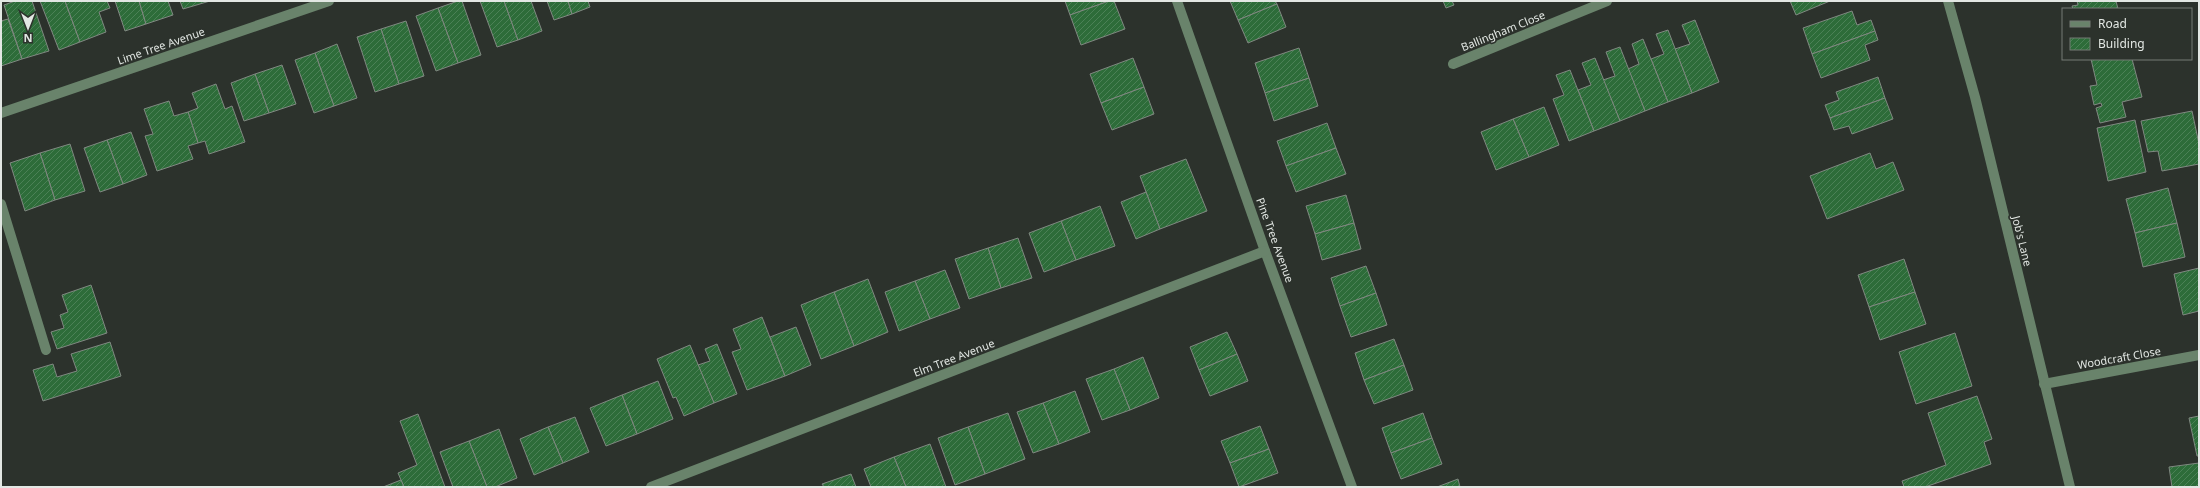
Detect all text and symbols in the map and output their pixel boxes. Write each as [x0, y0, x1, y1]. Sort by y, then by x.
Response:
street label: Ballingham Close [1459, 7, 1547, 54]
north arrow [8, 8, 48, 48]
legend [2062, 8, 2192, 60]
text: Road [2098, 15, 2127, 32]
street label: Lime Tree Avenue [115, 24, 207, 68]
text: N [24, 31, 32, 46]
text: Building [2098, 35, 2145, 52]
street label: Pine Tree Avenue [1253, 195, 1298, 284]
street label: Job's Lane [2009, 213, 2036, 268]
street label: Elm Tree Avenue [911, 335, 997, 380]
street label: Woodcraft Close [2076, 343, 2162, 372]

